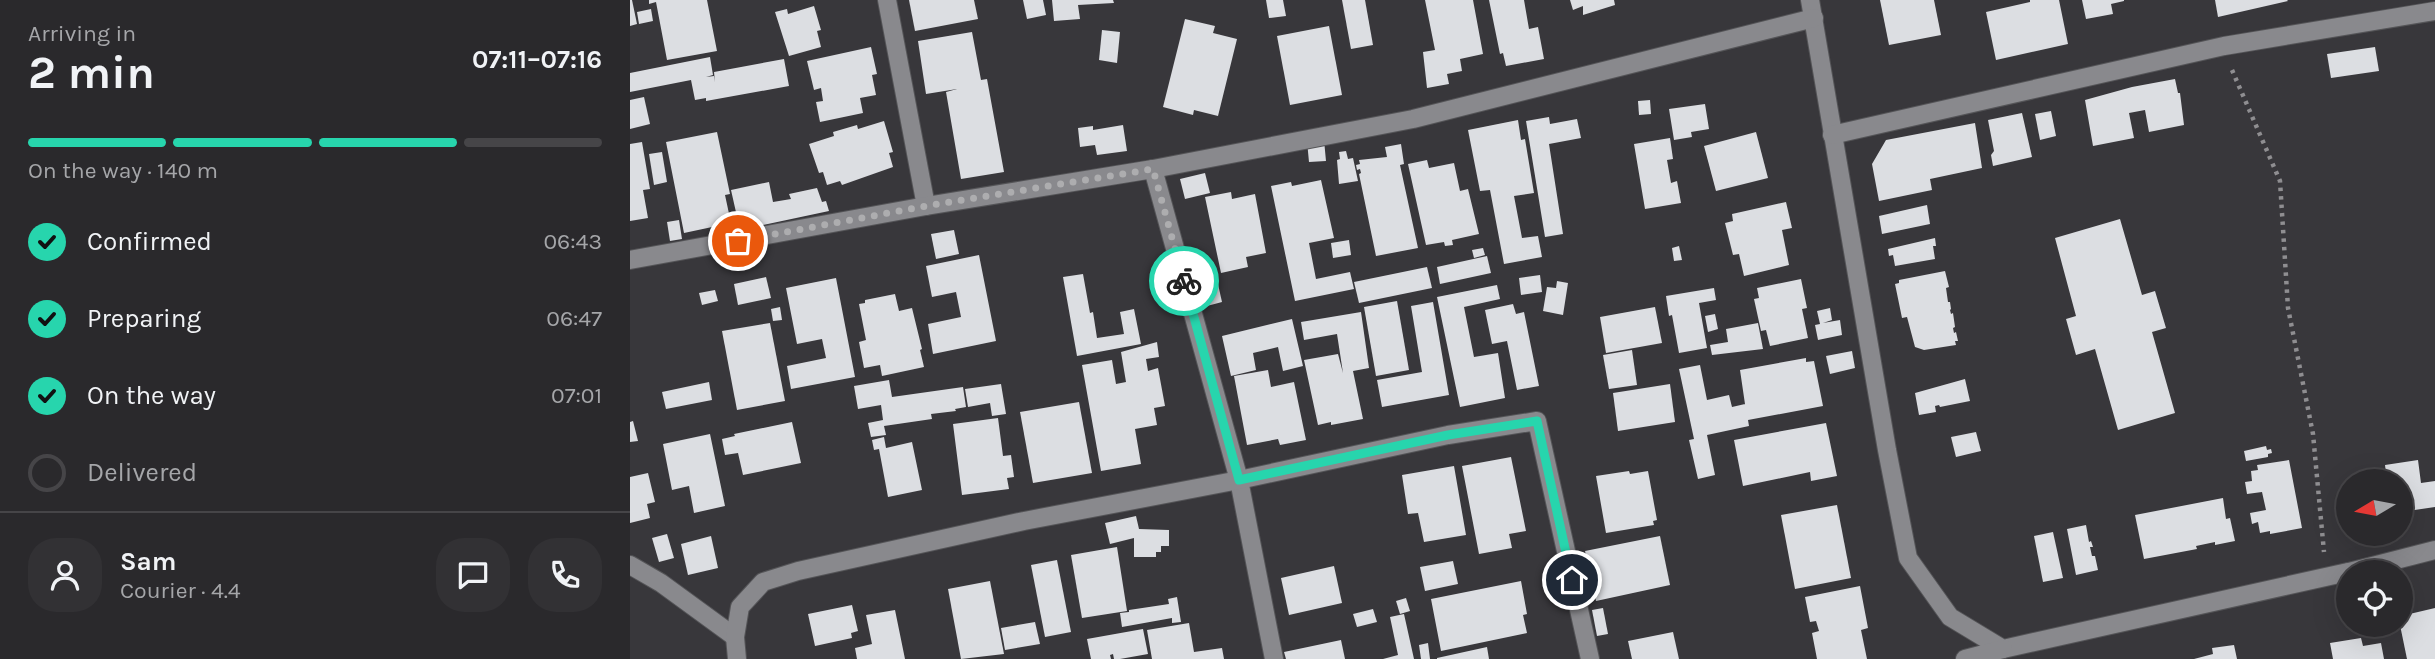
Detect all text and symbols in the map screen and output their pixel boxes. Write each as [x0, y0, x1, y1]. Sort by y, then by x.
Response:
text: Arriving in [28, 20, 136, 47]
text: 07:11–07:16 [472, 44, 602, 75]
text: 2 min [28, 46, 155, 100]
text: On the way · 140 m [28, 157, 218, 184]
pin [708, 211, 768, 271]
icon: bag [719, 222, 757, 260]
icon: check [28, 223, 66, 261]
text: Confirmed [87, 226, 212, 257]
text: 06:43 [543, 228, 602, 255]
courier [1149, 246, 1219, 316]
icon: bike [1165, 262, 1203, 300]
icon: check [28, 300, 66, 338]
text: Preparing [87, 303, 201, 334]
text: 06:47 [546, 305, 602, 332]
icon: check [28, 377, 66, 415]
text: On the way [87, 380, 216, 411]
text: 07:01 [551, 382, 602, 409]
text: Delivered [87, 457, 197, 488]
north arrow [2336, 469, 2413, 546]
map controls [2336, 469, 2413, 637]
button: person [28, 538, 102, 612]
button: chat [436, 538, 510, 612]
button: phone [528, 538, 602, 612]
text: Sam [120, 546, 176, 577]
pin [1542, 550, 1602, 610]
button: locate [2336, 560, 2413, 637]
icon: home [1553, 561, 1591, 599]
text: Courier · 4.4 [120, 577, 241, 604]

